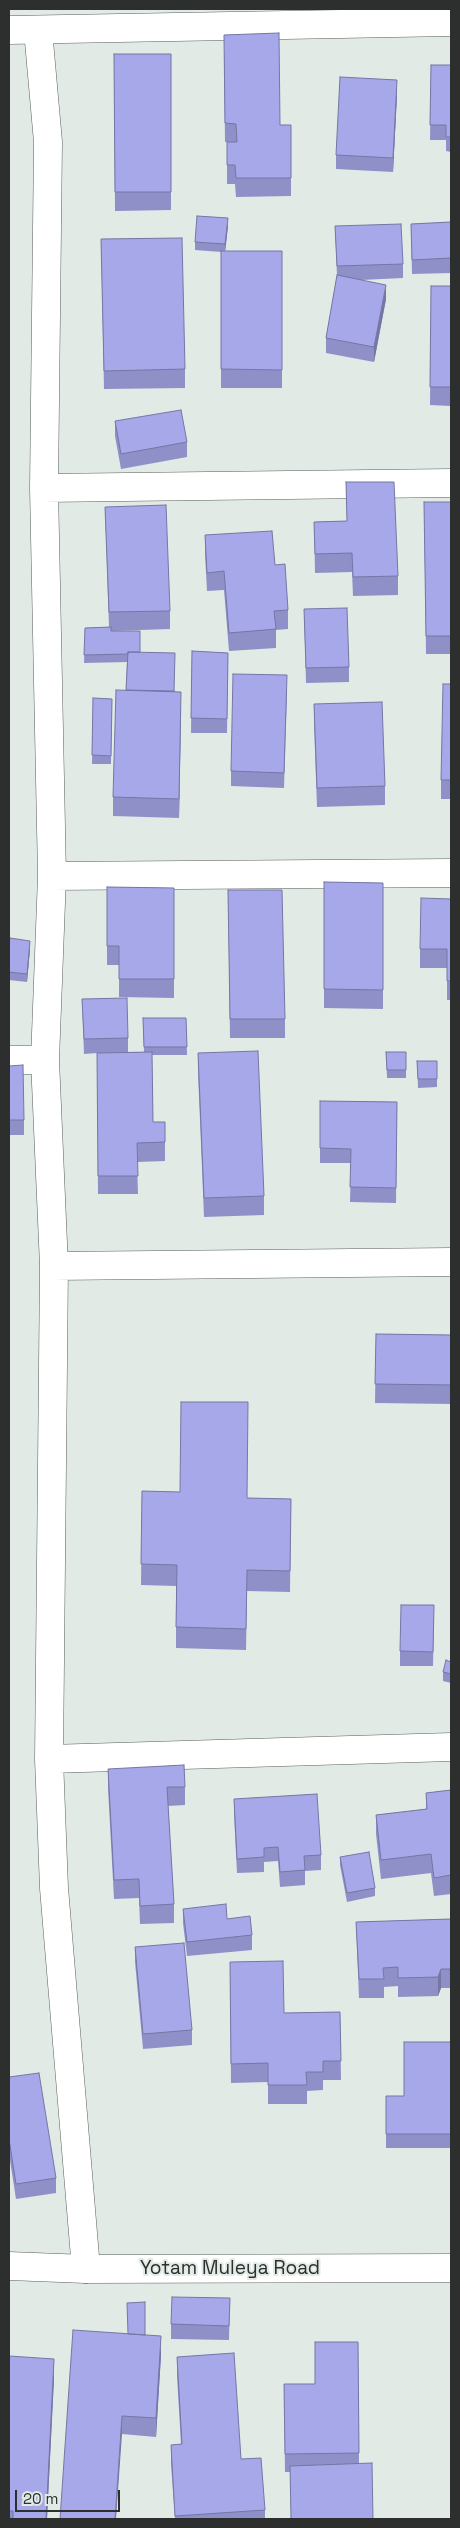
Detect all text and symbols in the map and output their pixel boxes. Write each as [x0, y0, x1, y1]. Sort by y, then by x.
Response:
street label: Yotam Muleya Road [140, 2258, 320, 2280]
scale bar [18, 2480, 122, 2512]
text: 20 m [23, 2489, 58, 2508]

